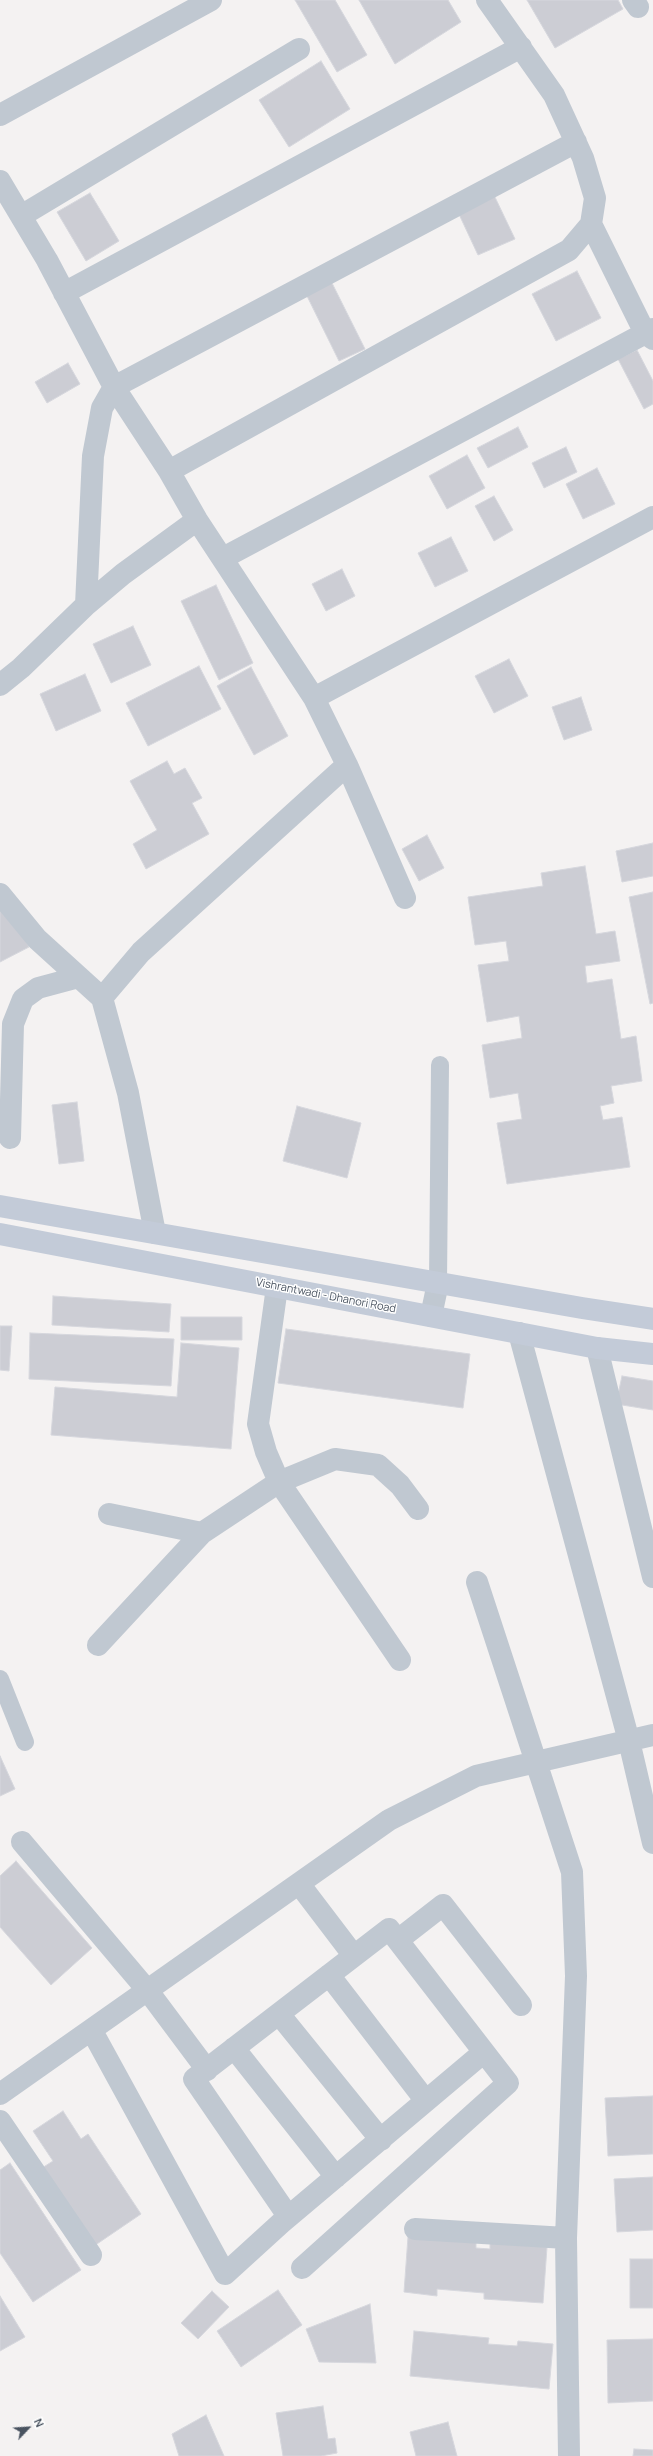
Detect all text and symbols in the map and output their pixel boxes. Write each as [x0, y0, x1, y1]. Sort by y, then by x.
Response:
street label: Vishrantwadi - Dhanori Road [255, 1276, 397, 1316]
north arrow [8, 2408, 48, 2448]
text: N [31, 2416, 48, 2429]

